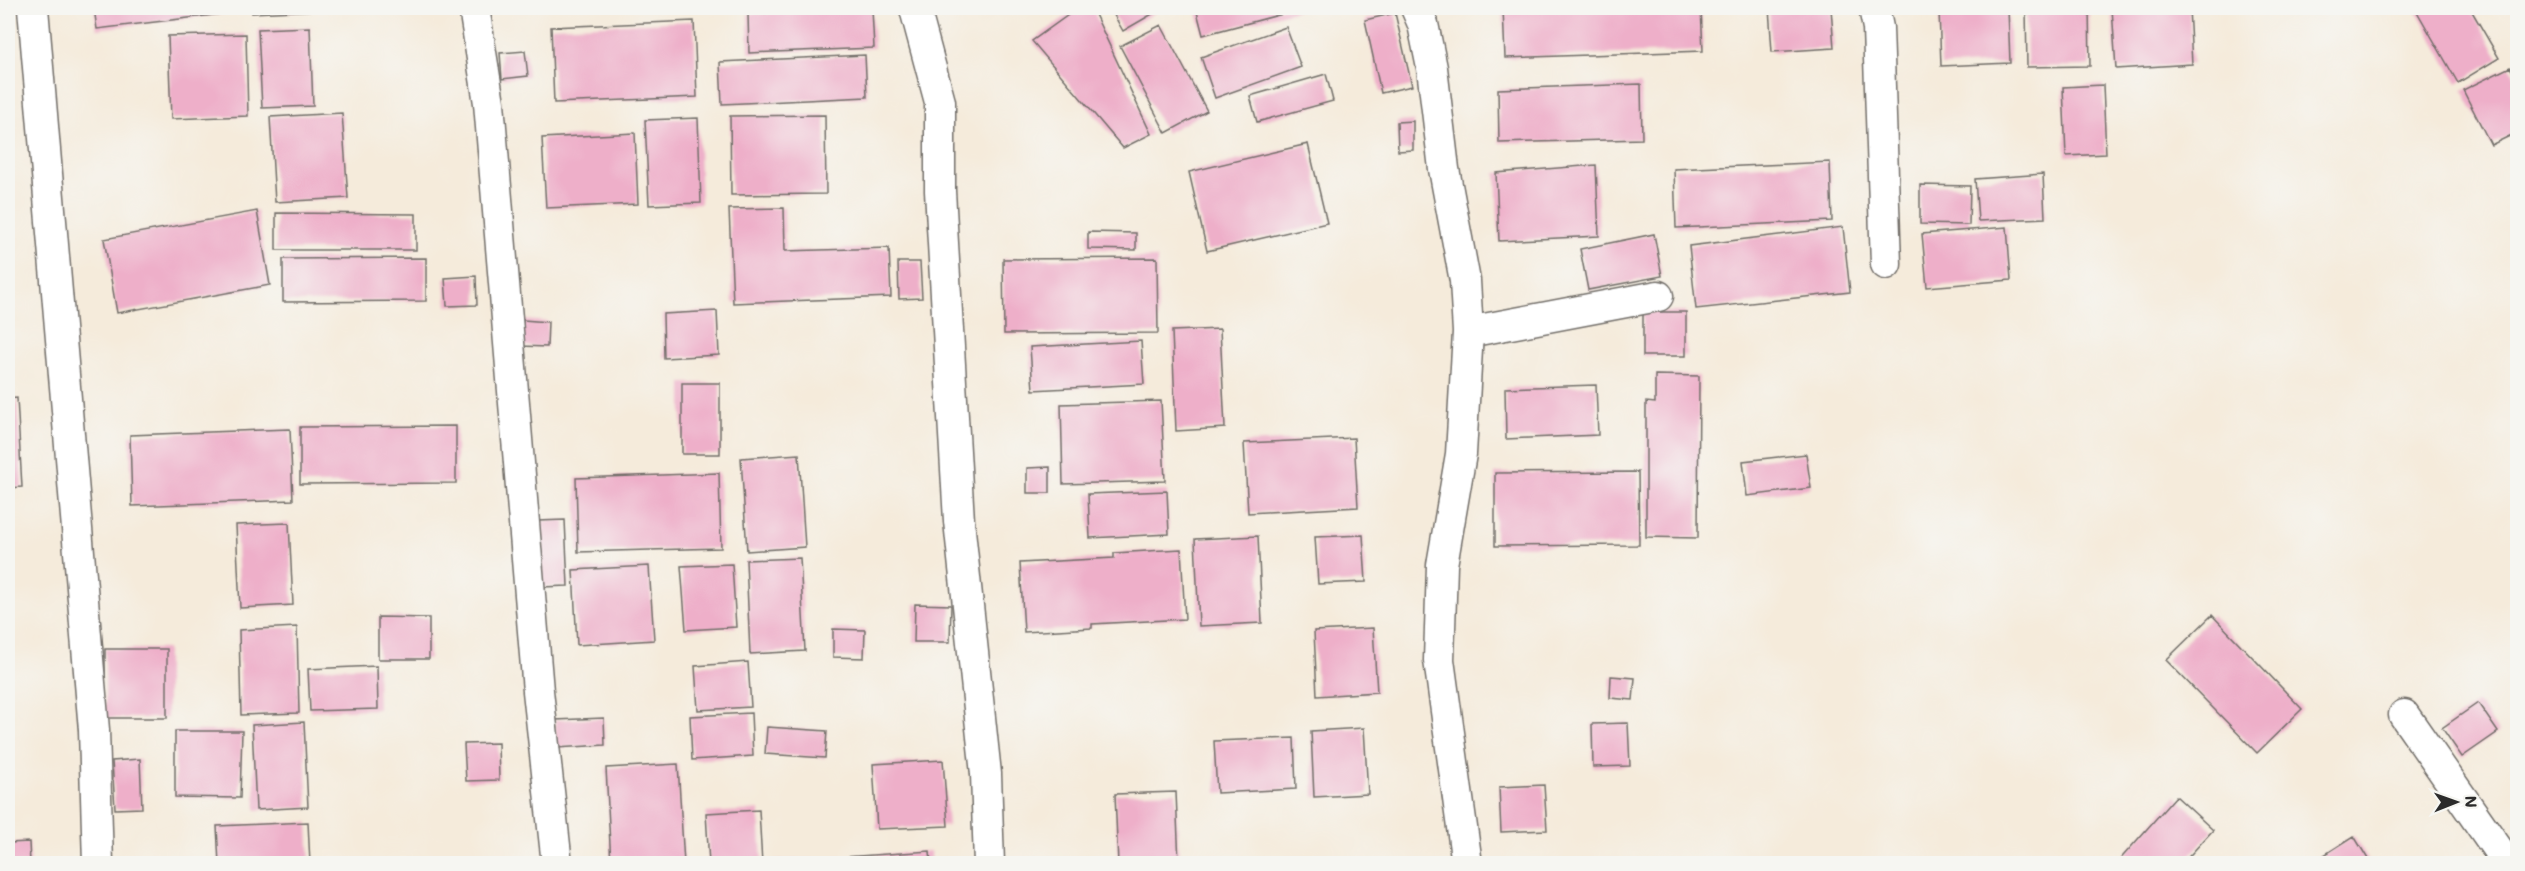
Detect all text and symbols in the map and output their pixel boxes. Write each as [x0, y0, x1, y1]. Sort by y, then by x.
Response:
north arrow [2426, 772, 2486, 832]
text: N [2461, 795, 2482, 808]

